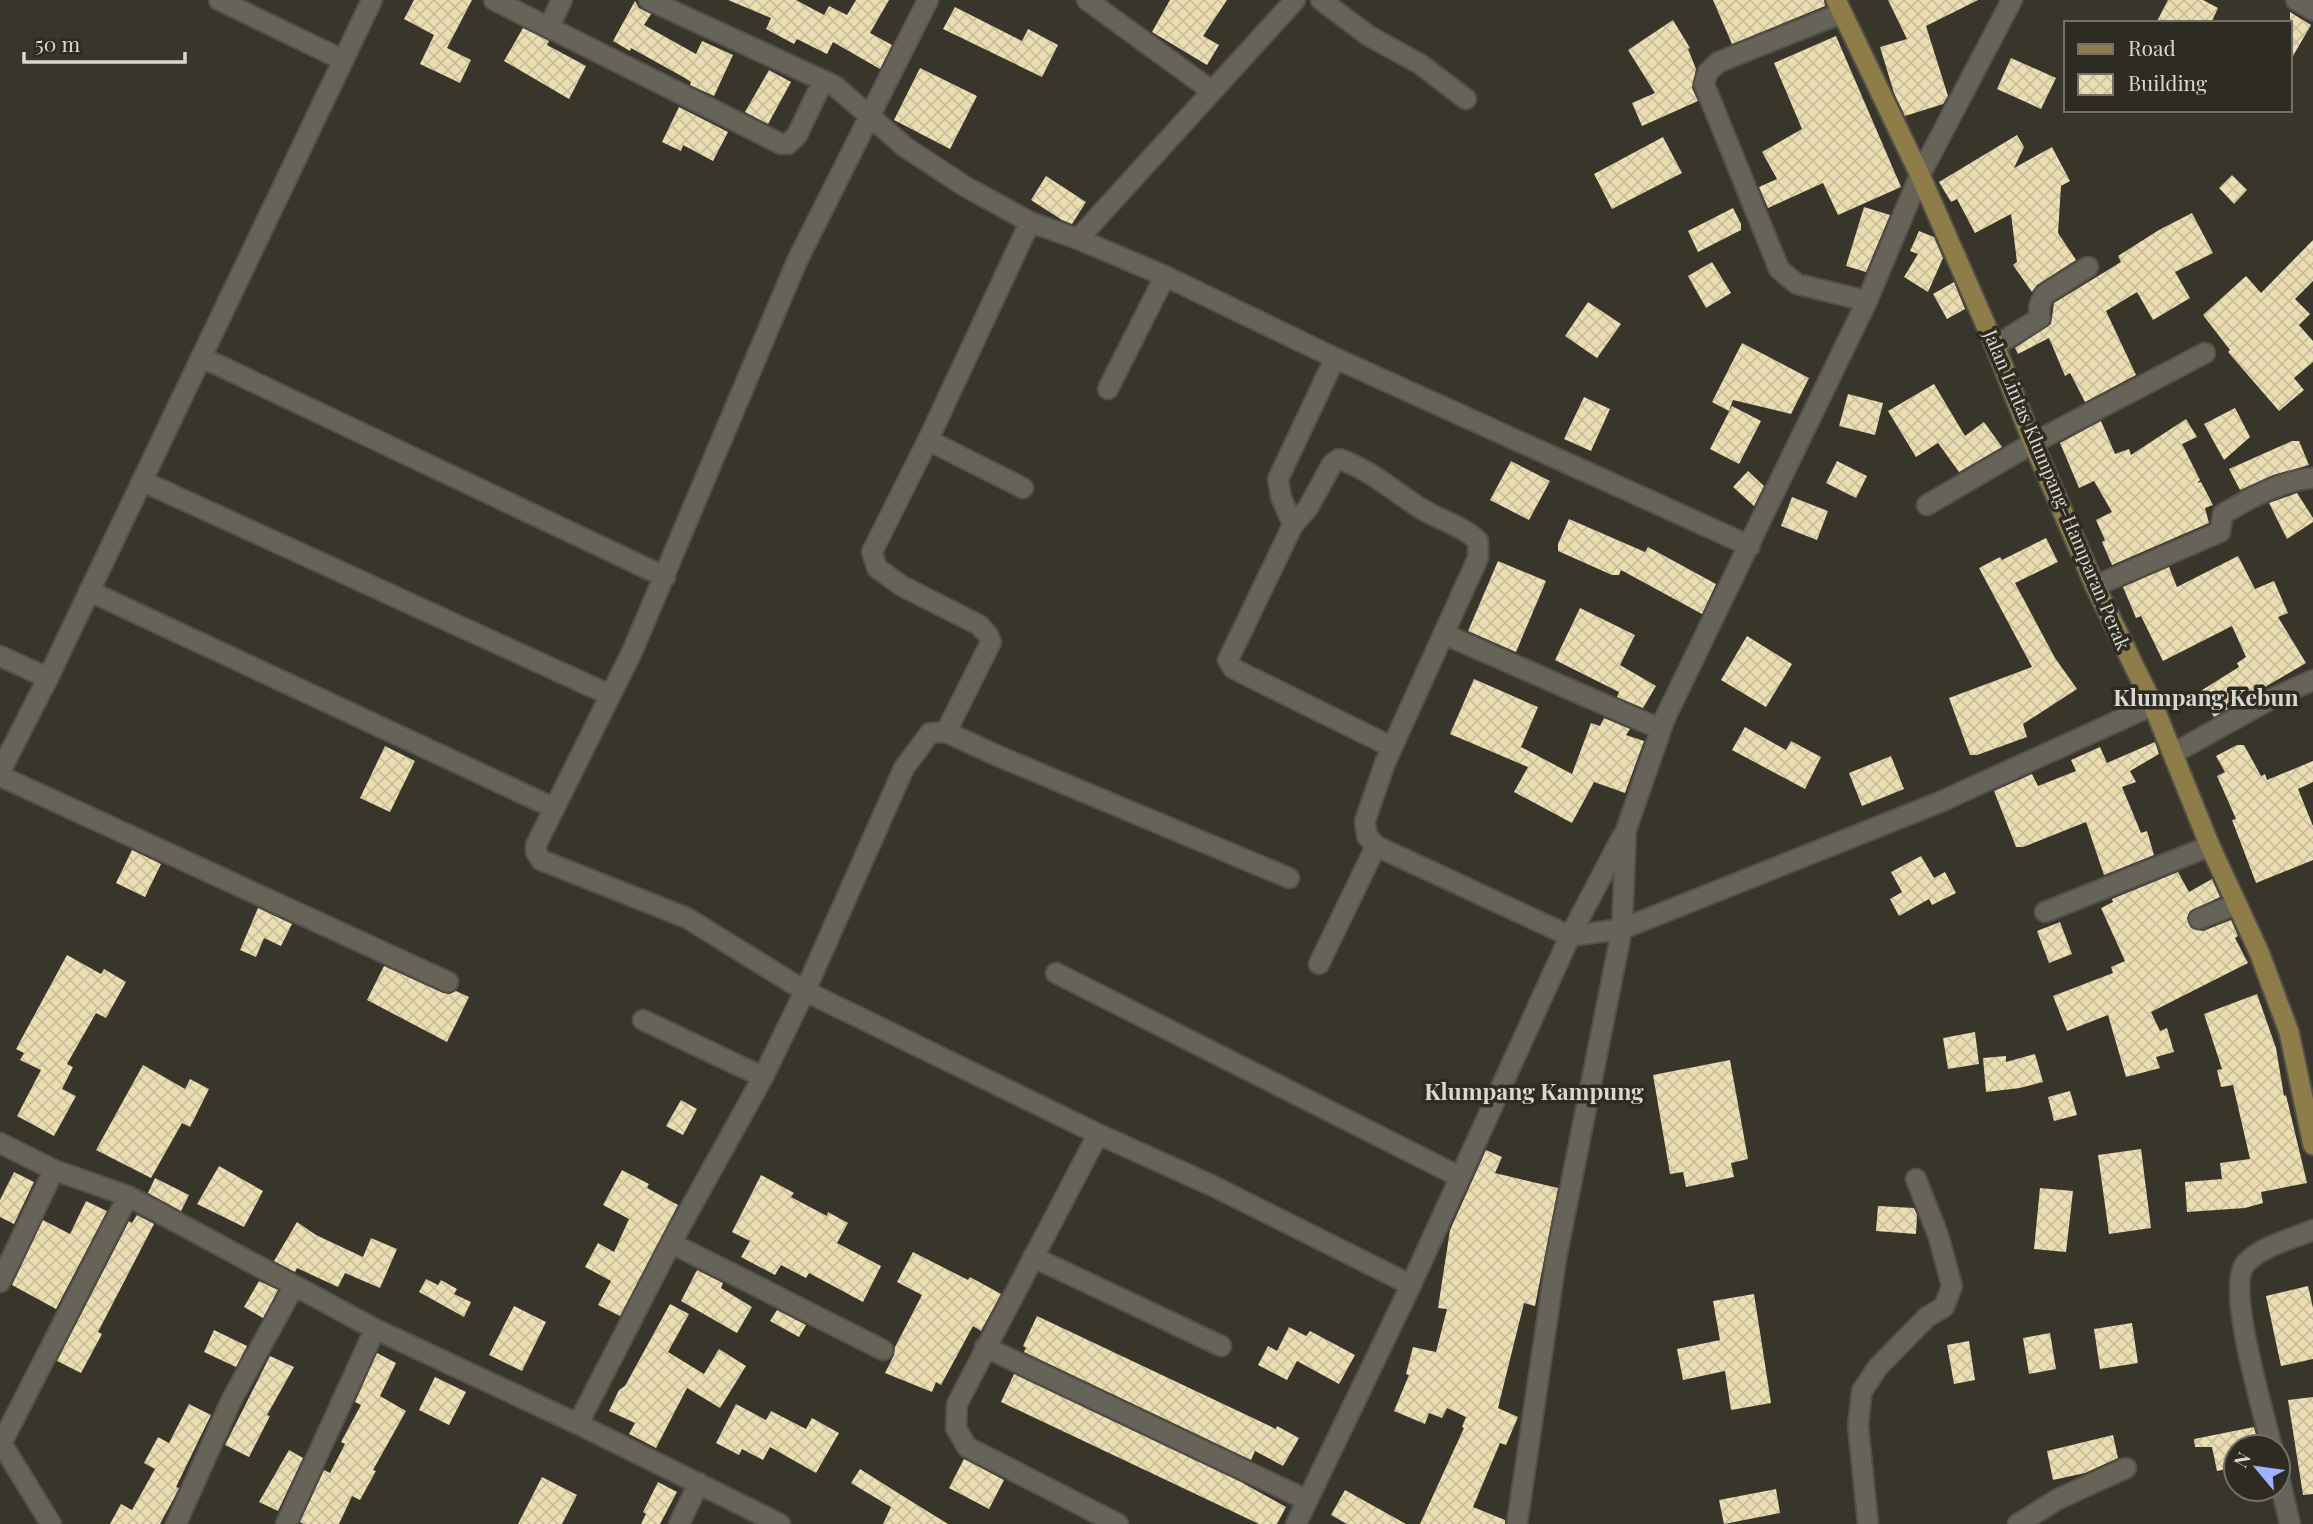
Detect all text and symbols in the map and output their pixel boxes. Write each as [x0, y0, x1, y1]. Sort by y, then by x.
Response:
scale bar [24, 21, 186, 65]
legend [2064, 21, 2292, 112]
text: 50 m [35, 29, 81, 57]
text: Road [2128, 33, 2176, 61]
text: Building [2128, 68, 2207, 96]
street label: Jalan Lintas Klumpang–Hamparan Perak [1978, 324, 2138, 654]
district label: Klumpang Kebun [2113, 681, 2299, 712]
district label: Klumpang Kampung [1424, 1075, 1644, 1106]
north arrow [2222, 1433, 2292, 1503]
text: N [2227, 1447, 2256, 1472]

